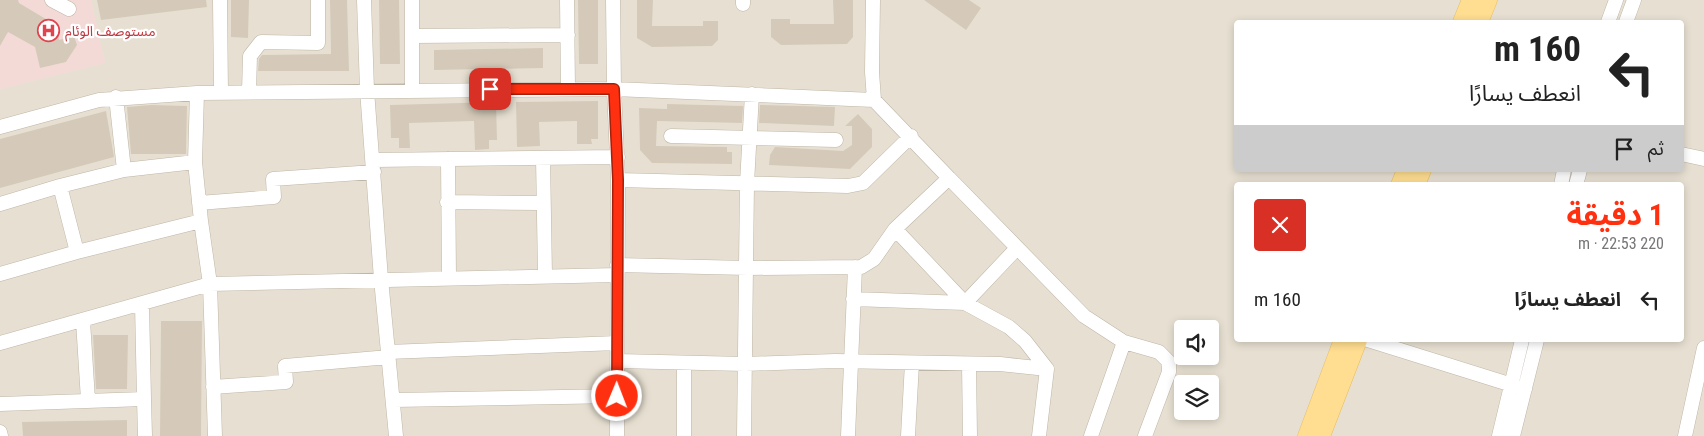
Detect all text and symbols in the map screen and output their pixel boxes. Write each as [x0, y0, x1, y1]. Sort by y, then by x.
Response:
hospital icon: مستوصف الوئام [37, 19, 61, 43]
place label: مستوصف الوئام [65, 23, 156, 42]
text: 160 m [1494, 29, 1581, 70]
icon: left [1599, 40, 1664, 105]
pin [469, 68, 511, 110]
icon: arrive [476, 75, 504, 103]
text: انعطف يسارًا [1469, 81, 1581, 106]
icon: arrive [1610, 135, 1638, 163]
text: ثم [1648, 137, 1664, 160]
text: 1 دقيقة [1566, 197, 1664, 232]
button: close [1254, 199, 1306, 251]
text: 220 m · 22:53 [1578, 234, 1664, 253]
icon: left [1636, 286, 1664, 314]
text: 160 m [1254, 288, 1301, 311]
text: انعطف يسارًا [1515, 288, 1621, 311]
map controls [1174, 320, 1219, 420]
button: sound [1174, 320, 1219, 365]
position arrow [590, 369, 642, 421]
button: layers [1174, 375, 1219, 420]

